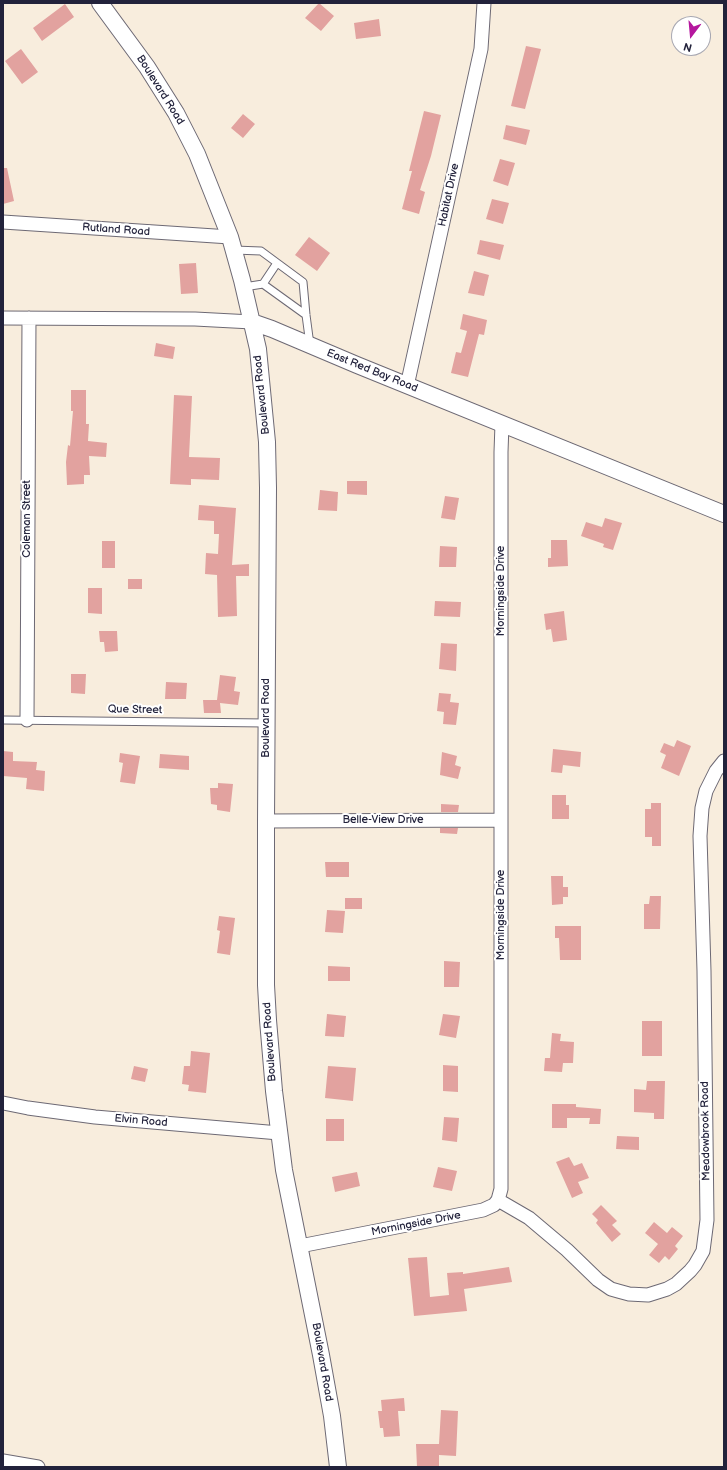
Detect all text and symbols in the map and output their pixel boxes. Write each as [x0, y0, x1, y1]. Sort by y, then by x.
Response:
north arrow [671, 16, 711, 56]
text: N [682, 40, 694, 54]
street label: Boulevard Road [133, 53, 187, 127]
street label: Habitat Drive [436, 162, 462, 228]
street label: Rutland Road [82, 221, 150, 239]
street label: East Red Bay Road [324, 347, 420, 395]
street label: Boulevard Road [251, 355, 273, 435]
street label: Coleman Street [20, 480, 34, 558]
street label: Morningside Drive [494, 546, 508, 636]
street label: Boulevard Road [259, 678, 273, 758]
street label: Que Street [108, 703, 162, 717]
street label: Belle-View Drive [343, 813, 423, 827]
street label: Morningside Drive [494, 870, 508, 960]
street label: Boulevard Road [261, 1002, 279, 1082]
street label: Meadowbrook Road [699, 1081, 713, 1181]
street label: Elvin Road [114, 1112, 168, 1130]
street label: Morningside Drive [370, 1209, 462, 1239]
street label: Boulevard Road [309, 1322, 335, 1402]

